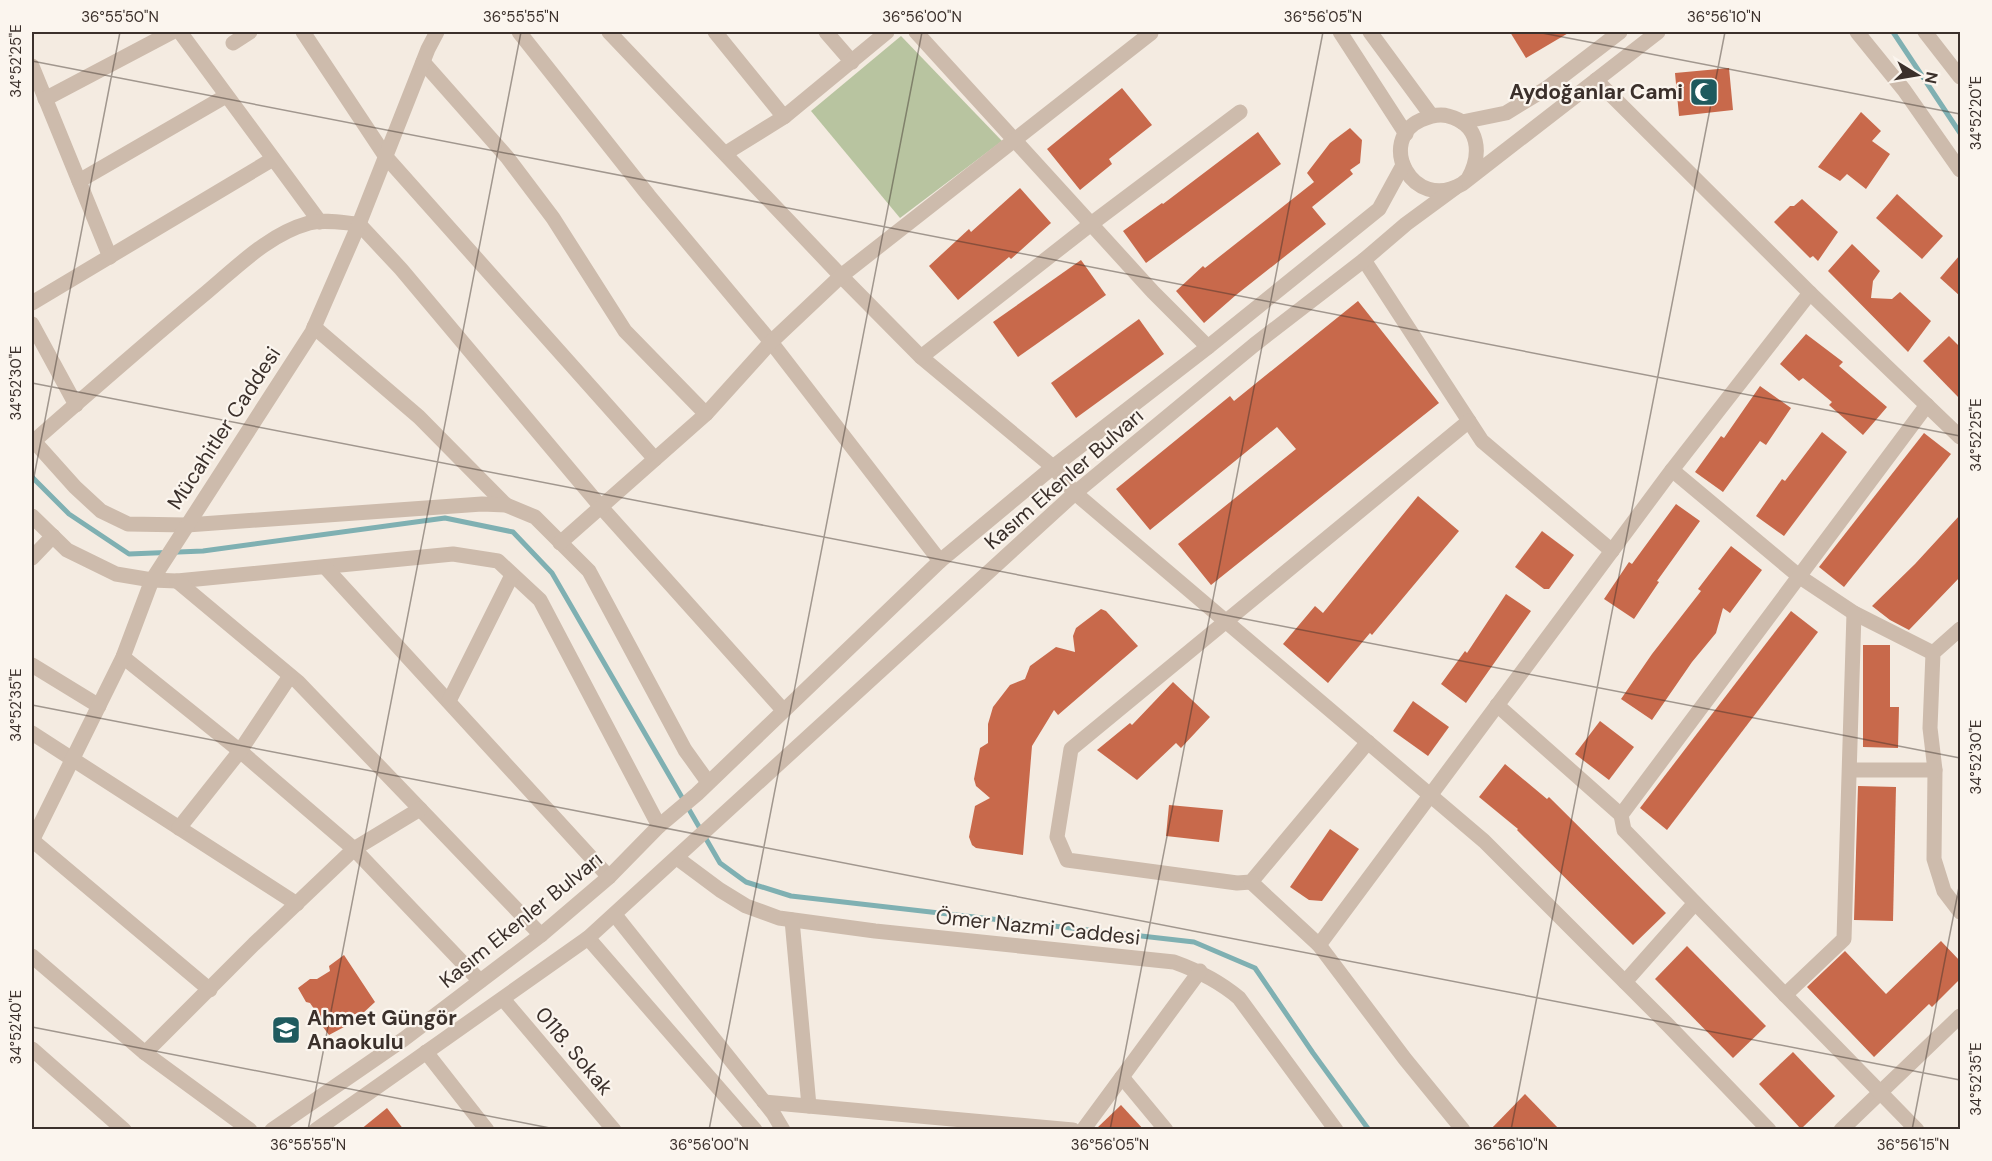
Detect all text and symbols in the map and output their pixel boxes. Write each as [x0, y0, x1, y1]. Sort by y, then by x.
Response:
text: 36°55'50"N [81, 7, 159, 27]
text: 36°55'55"N [483, 7, 559, 27]
text: 36°56'00"N [882, 7, 962, 27]
text: 36°56'05"N [1284, 7, 1362, 27]
text: 36°56'10"N [1687, 7, 1761, 27]
text: 34°52'25"E [6, 24, 26, 98]
north arrow [1887, 45, 1947, 105]
text: N [1920, 70, 1943, 85]
mosque icon: Aydoğanlar Cami [1688, 76, 1720, 108]
text: 34°52'20"E [1966, 76, 1986, 150]
place label: Aydoğanlar Cami [1509, 78, 1683, 106]
street label: Mücahitler Caddesi [161, 341, 287, 515]
text: 34°52'30"E [6, 345, 26, 421]
text: 34°52'25"E [1966, 398, 1986, 472]
street label: Kasım Ekenler Bulvarı [979, 402, 1149, 556]
text: 34°52'35"E [6, 668, 26, 742]
text: 34°52'30"E [1966, 719, 1986, 795]
street label: Kasım Ekenler Bulvarı [434, 845, 608, 995]
street label: Ömer Nazmi Caddesi [934, 902, 1142, 952]
text: 34°52'40"E [6, 990, 26, 1064]
street label: 0118. Sokak [529, 1001, 619, 1101]
place label: Ahmet Güngör Anaokulu [307, 1004, 457, 1056]
school or university icon: Ahmet Güngör Anaokulu [270, 1014, 302, 1046]
text: 34°52'35"E [1966, 1042, 1986, 1116]
text: 36°55'55"N [270, 1135, 346, 1155]
text: 36°56'00"N [669, 1135, 749, 1155]
text: 36°56'05"N [1071, 1135, 1149, 1155]
text: 36°56'10"N [1474, 1135, 1548, 1155]
text: 36°56'15"N [1877, 1135, 1949, 1155]

